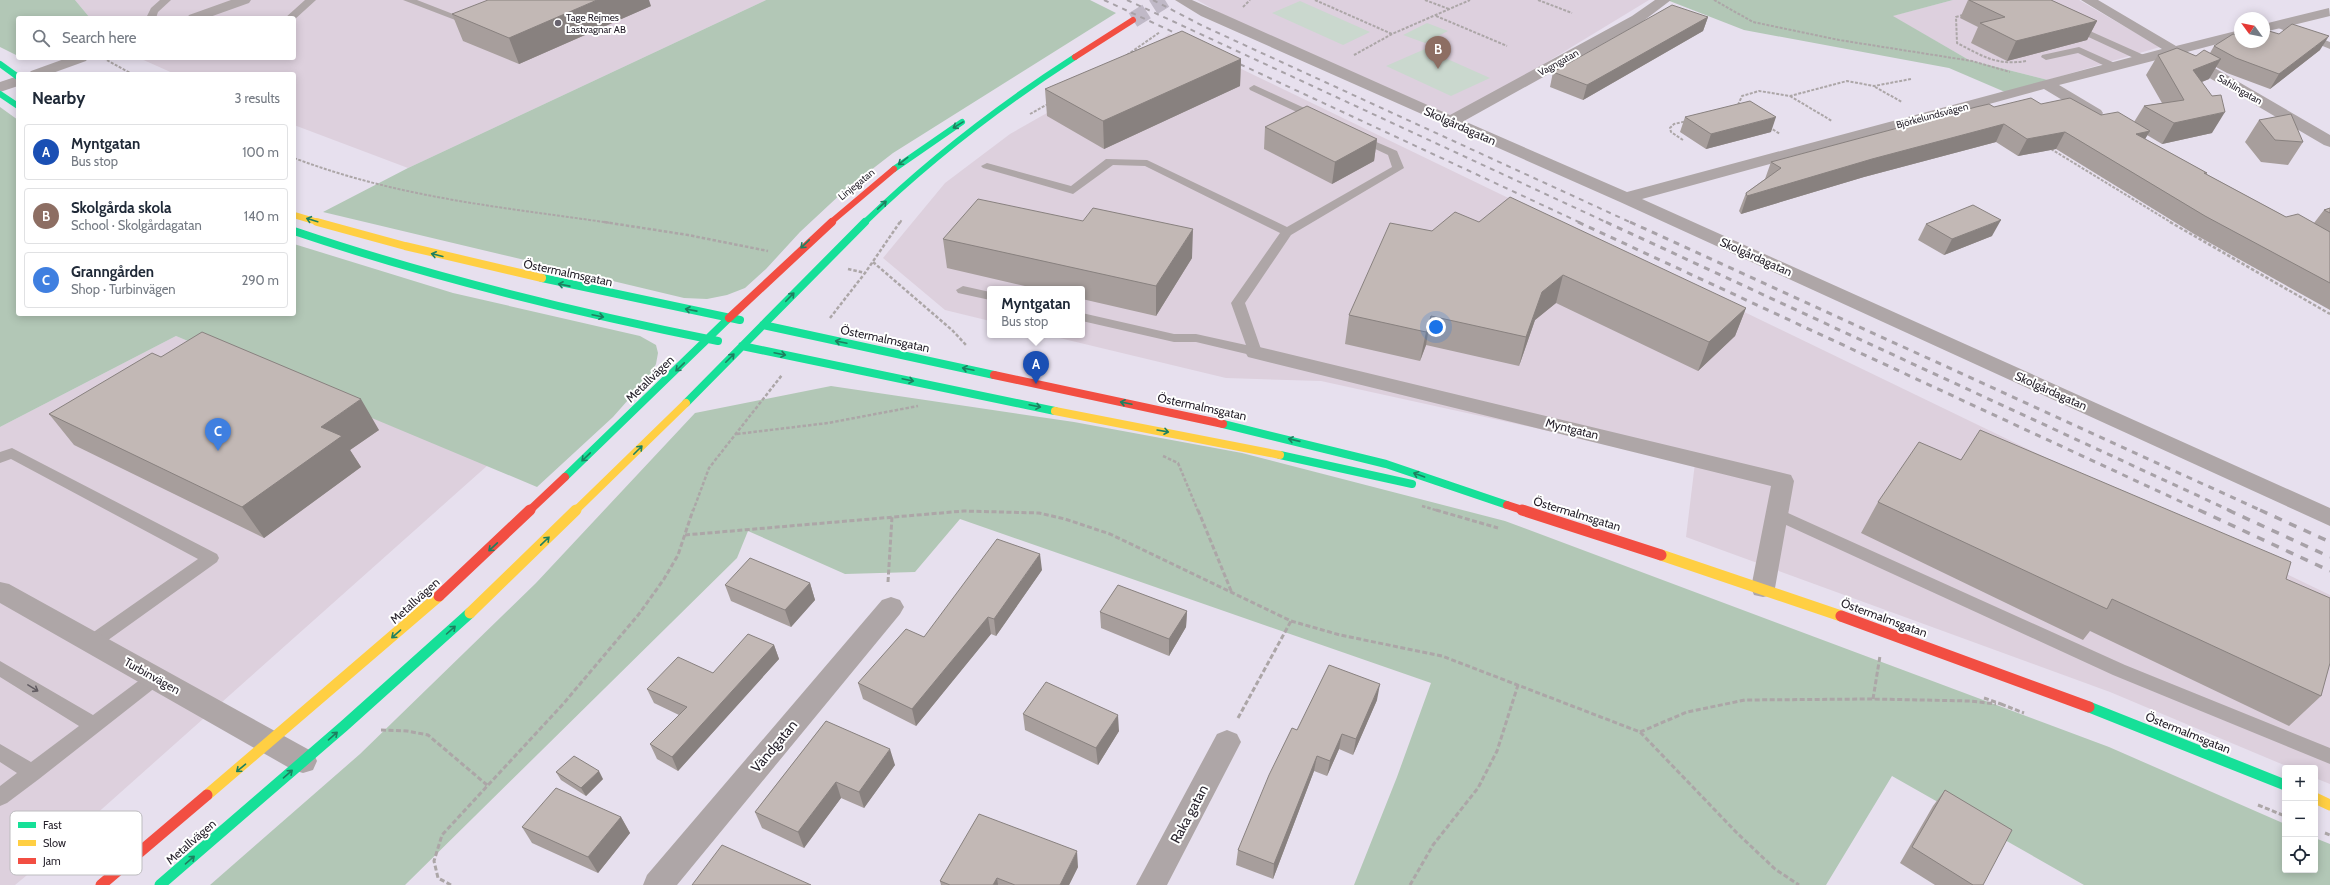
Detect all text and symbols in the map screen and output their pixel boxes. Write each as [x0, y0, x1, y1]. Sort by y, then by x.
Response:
place label: Tage Rejmes Lastvagnar AB [566, 11, 626, 36]
north arrow [2234, 12, 2270, 48]
search box [16, 16, 296, 60]
marker: Tage Rejmes Lastvagnar AB [553, 18, 563, 28]
icon: search [30, 27, 52, 49]
text: Search here [62, 29, 137, 47]
pin: B [1425, 36, 1451, 69]
street label: Vagngatan [1536, 46, 1581, 79]
street label: Sahlingatan [2215, 71, 2265, 108]
text: Nearby [32, 88, 85, 108]
text: 3 results [234, 90, 280, 106]
street label: Björkelundsvägen [1895, 99, 1970, 131]
street label: Skolgårdagatan [1422, 103, 1499, 148]
one-way arrow [952, 121, 964, 129]
text: Myntgatan [71, 135, 140, 153]
text: A [42, 144, 50, 160]
text: 100 m [242, 144, 279, 160]
text: Bus stop [71, 153, 118, 169]
one-way arrow [898, 156, 909, 165]
street label: Linjegatan [835, 165, 878, 203]
text: Skolgårda skola [71, 199, 171, 217]
one-way arrow [877, 200, 887, 210]
text: B [42, 208, 50, 224]
text: 140 m [244, 208, 279, 224]
one-way arrow [305, 216, 318, 223]
text: School · Skolgårdagatan [71, 217, 202, 233]
street label: Skolgårdagatan [1718, 234, 1795, 279]
one-way arrow [800, 239, 810, 249]
one-way arrow [431, 251, 444, 259]
street label: Östermalmsgatan [522, 256, 614, 289]
text: Granngården [71, 263, 154, 281]
text: C [42, 272, 50, 288]
text: 290 m [241, 272, 279, 288]
one-way arrow [557, 280, 570, 288]
text: Shop · Turbinvägen [71, 281, 176, 297]
popup [987, 286, 1085, 338]
one-way arrow [785, 292, 795, 302]
text: Myntgatan [1001, 295, 1071, 313]
one-way arrow [685, 306, 698, 314]
one-way arrow [591, 312, 604, 320]
text: Bus stop [1001, 313, 1048, 329]
your location [1426, 317, 1446, 337]
street label: Östermalmsgatan [839, 322, 931, 355]
one-way arrow [835, 337, 848, 345]
one-way arrow [774, 350, 787, 358]
pin: A [1023, 351, 1049, 384]
street label: Metallvägen [622, 352, 677, 405]
one-way arrow [725, 353, 735, 363]
one-way arrow [675, 362, 685, 372]
one-way arrow [962, 365, 975, 373]
street label: Skolgårdagatan [2013, 368, 2090, 413]
one-way arrow [901, 377, 914, 385]
street label: Östermalmsgatan [1156, 390, 1248, 423]
one-way arrow [1120, 399, 1133, 407]
one-way arrow [1028, 403, 1041, 411]
street label: Myntgatan [1544, 415, 1601, 442]
pin: C [205, 418, 231, 451]
one-way arrow [1156, 427, 1169, 435]
one-way arrow [1288, 436, 1301, 444]
one-way arrow [633, 445, 643, 455]
one-way arrow [582, 452, 592, 461]
one-way arrow [1413, 471, 1425, 479]
street label: Östermalmsgatan [1532, 493, 1623, 534]
one-way arrow [540, 536, 550, 546]
one-way arrow [488, 542, 498, 551]
street label: Metallvägen [387, 574, 443, 627]
street label: Östermalmsgatan [1839, 595, 1930, 640]
one-way arrow [446, 626, 456, 635]
one-way arrow [391, 630, 402, 639]
street label: Turbinvägen [122, 654, 183, 697]
one-way arrow [27, 685, 39, 693]
street label: Östermalmsgatan [2143, 709, 2233, 757]
street label: Vändgatan [747, 716, 801, 776]
one-way arrow [328, 731, 338, 740]
one-way arrow [236, 763, 246, 772]
map controls [2282, 765, 2318, 873]
button: + [2282, 765, 2318, 801]
one-way arrow [283, 770, 293, 779]
street label: Raka gatan [1166, 781, 1212, 846]
button: − [2282, 801, 2318, 837]
legend [10, 811, 142, 875]
street label: Metallvägen [163, 816, 219, 867]
text: Fast [43, 818, 62, 832]
text: Slow [43, 836, 66, 850]
button: locate [2282, 837, 2318, 873]
text: Jam [42, 854, 61, 868]
one-way arrow [185, 855, 195, 864]

